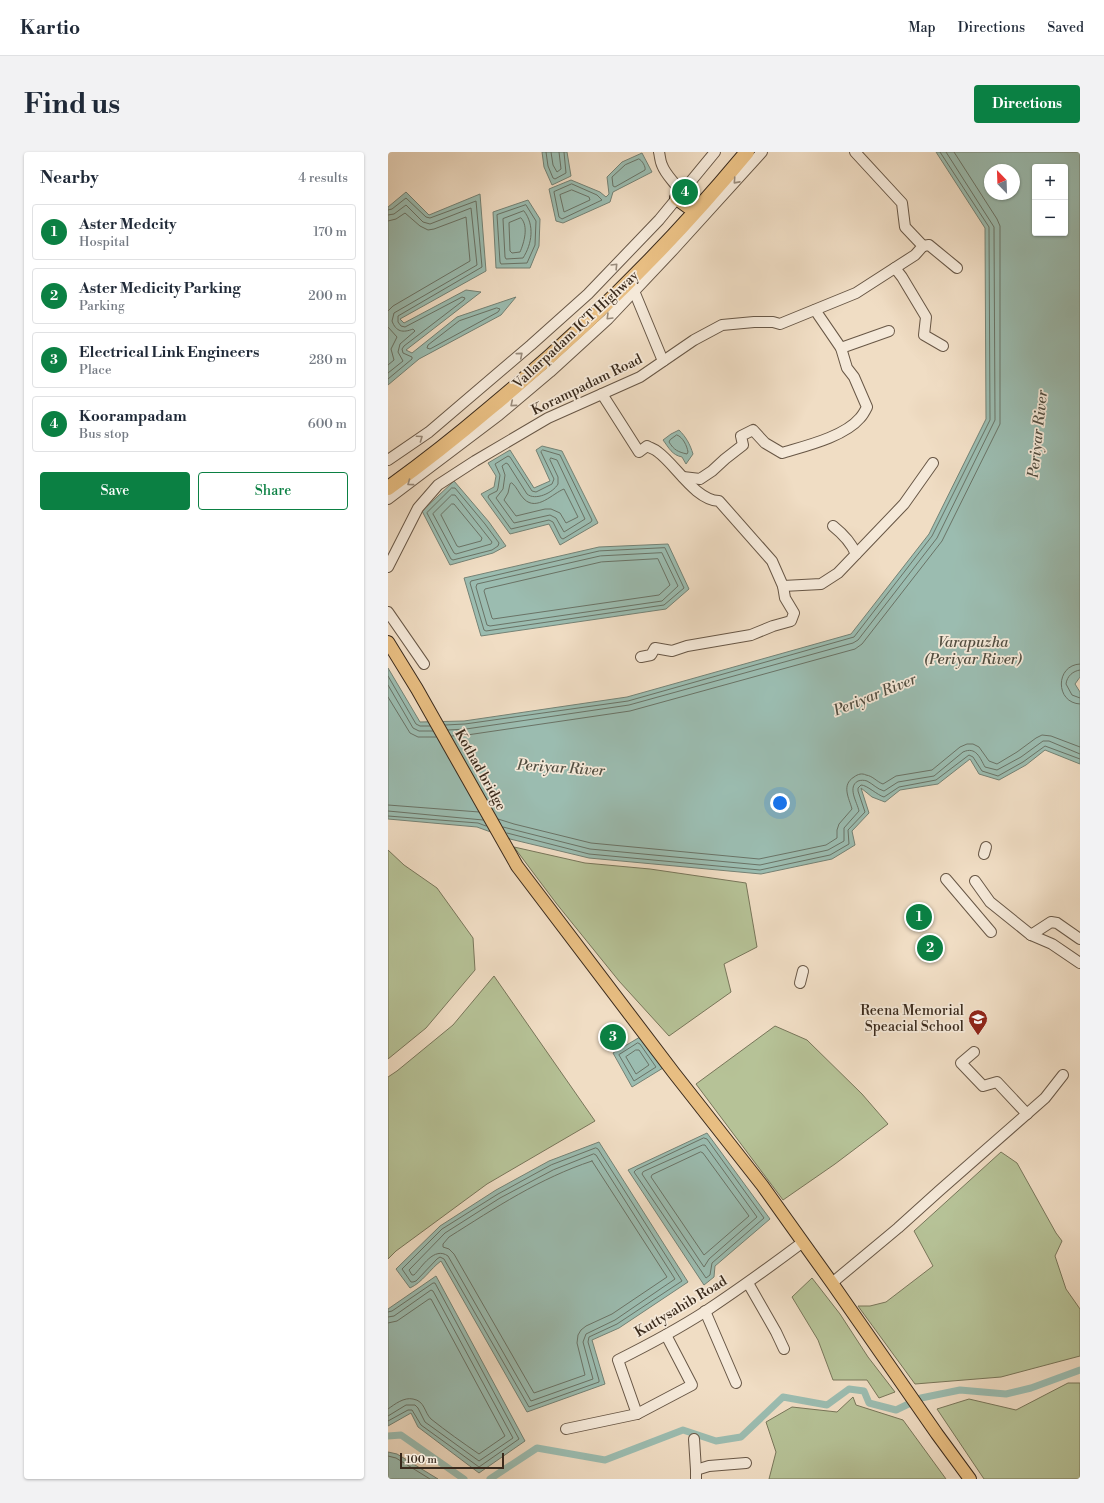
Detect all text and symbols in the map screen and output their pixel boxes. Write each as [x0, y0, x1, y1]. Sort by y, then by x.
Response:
text: Kartio [20, 16, 80, 40]
text: Map [908, 19, 936, 37]
text: Directions [958, 19, 1025, 37]
text: Saved [1047, 19, 1084, 37]
button: Directions [974, 85, 1080, 123]
text: Find us [24, 87, 120, 122]
north arrow [984, 164, 1020, 200]
map controls [1032, 164, 1068, 236]
button: + [1032, 164, 1068, 200]
text: Nearby [40, 167, 99, 189]
text: 4 results [298, 170, 348, 186]
one-way arrow [734, 176, 741, 184]
pin: 4 [672, 177, 698, 207]
button: − [1032, 200, 1068, 236]
text: Aster Medcity [79, 215, 177, 234]
text: 1 [51, 224, 57, 240]
text: 170 m [313, 224, 347, 240]
text: Hospital [79, 234, 129, 250]
one-way arrow [610, 263, 618, 271]
street label: Vallarpadam ICT Highway [509, 267, 643, 394]
text: Aster Medicity Parking [79, 279, 241, 298]
text: 2 [50, 288, 58, 304]
text: 200 m [308, 288, 347, 304]
text: Parking [79, 298, 125, 314]
one-way arrow [606, 312, 614, 320]
text: Electrical Link Engineers [79, 343, 260, 362]
street label: Korampadam Road [529, 350, 645, 420]
text: 3 [50, 352, 58, 368]
text: 280 m [309, 352, 347, 368]
one-way arrow [515, 352, 522, 359]
text: Place [79, 362, 111, 378]
water label: Periyar River [1024, 389, 1052, 480]
one-way arrow [510, 399, 517, 406]
text: Koorampadam [79, 407, 187, 426]
text: 4 [50, 416, 58, 432]
text: 600 m [308, 416, 347, 432]
text: Bus stop [79, 426, 129, 442]
one-way arrow [416, 435, 423, 443]
button: Save [40, 472, 190, 510]
button: Share [198, 472, 348, 510]
one-way arrow [407, 478, 414, 485]
water label: Varapuzha (Periyar River) [924, 633, 1022, 669]
water label: Periyar River [830, 669, 920, 721]
street label: Kothad bridge [450, 726, 510, 814]
water label: Periyar River [515, 755, 606, 781]
your location [770, 793, 790, 813]
pin: 1 [906, 902, 932, 932]
pin: 2 [917, 933, 943, 963]
place label: Reena Memorial Speacial School [860, 1002, 964, 1036]
school or university icon: Reena Memorial Speacial School [967, 1008, 989, 1036]
pin: 3 [600, 1022, 626, 1052]
street label: Kuttysahib Road [632, 1272, 731, 1342]
scale bar [400, 1451, 504, 1470]
text: 100 m [406, 1453, 437, 1467]

